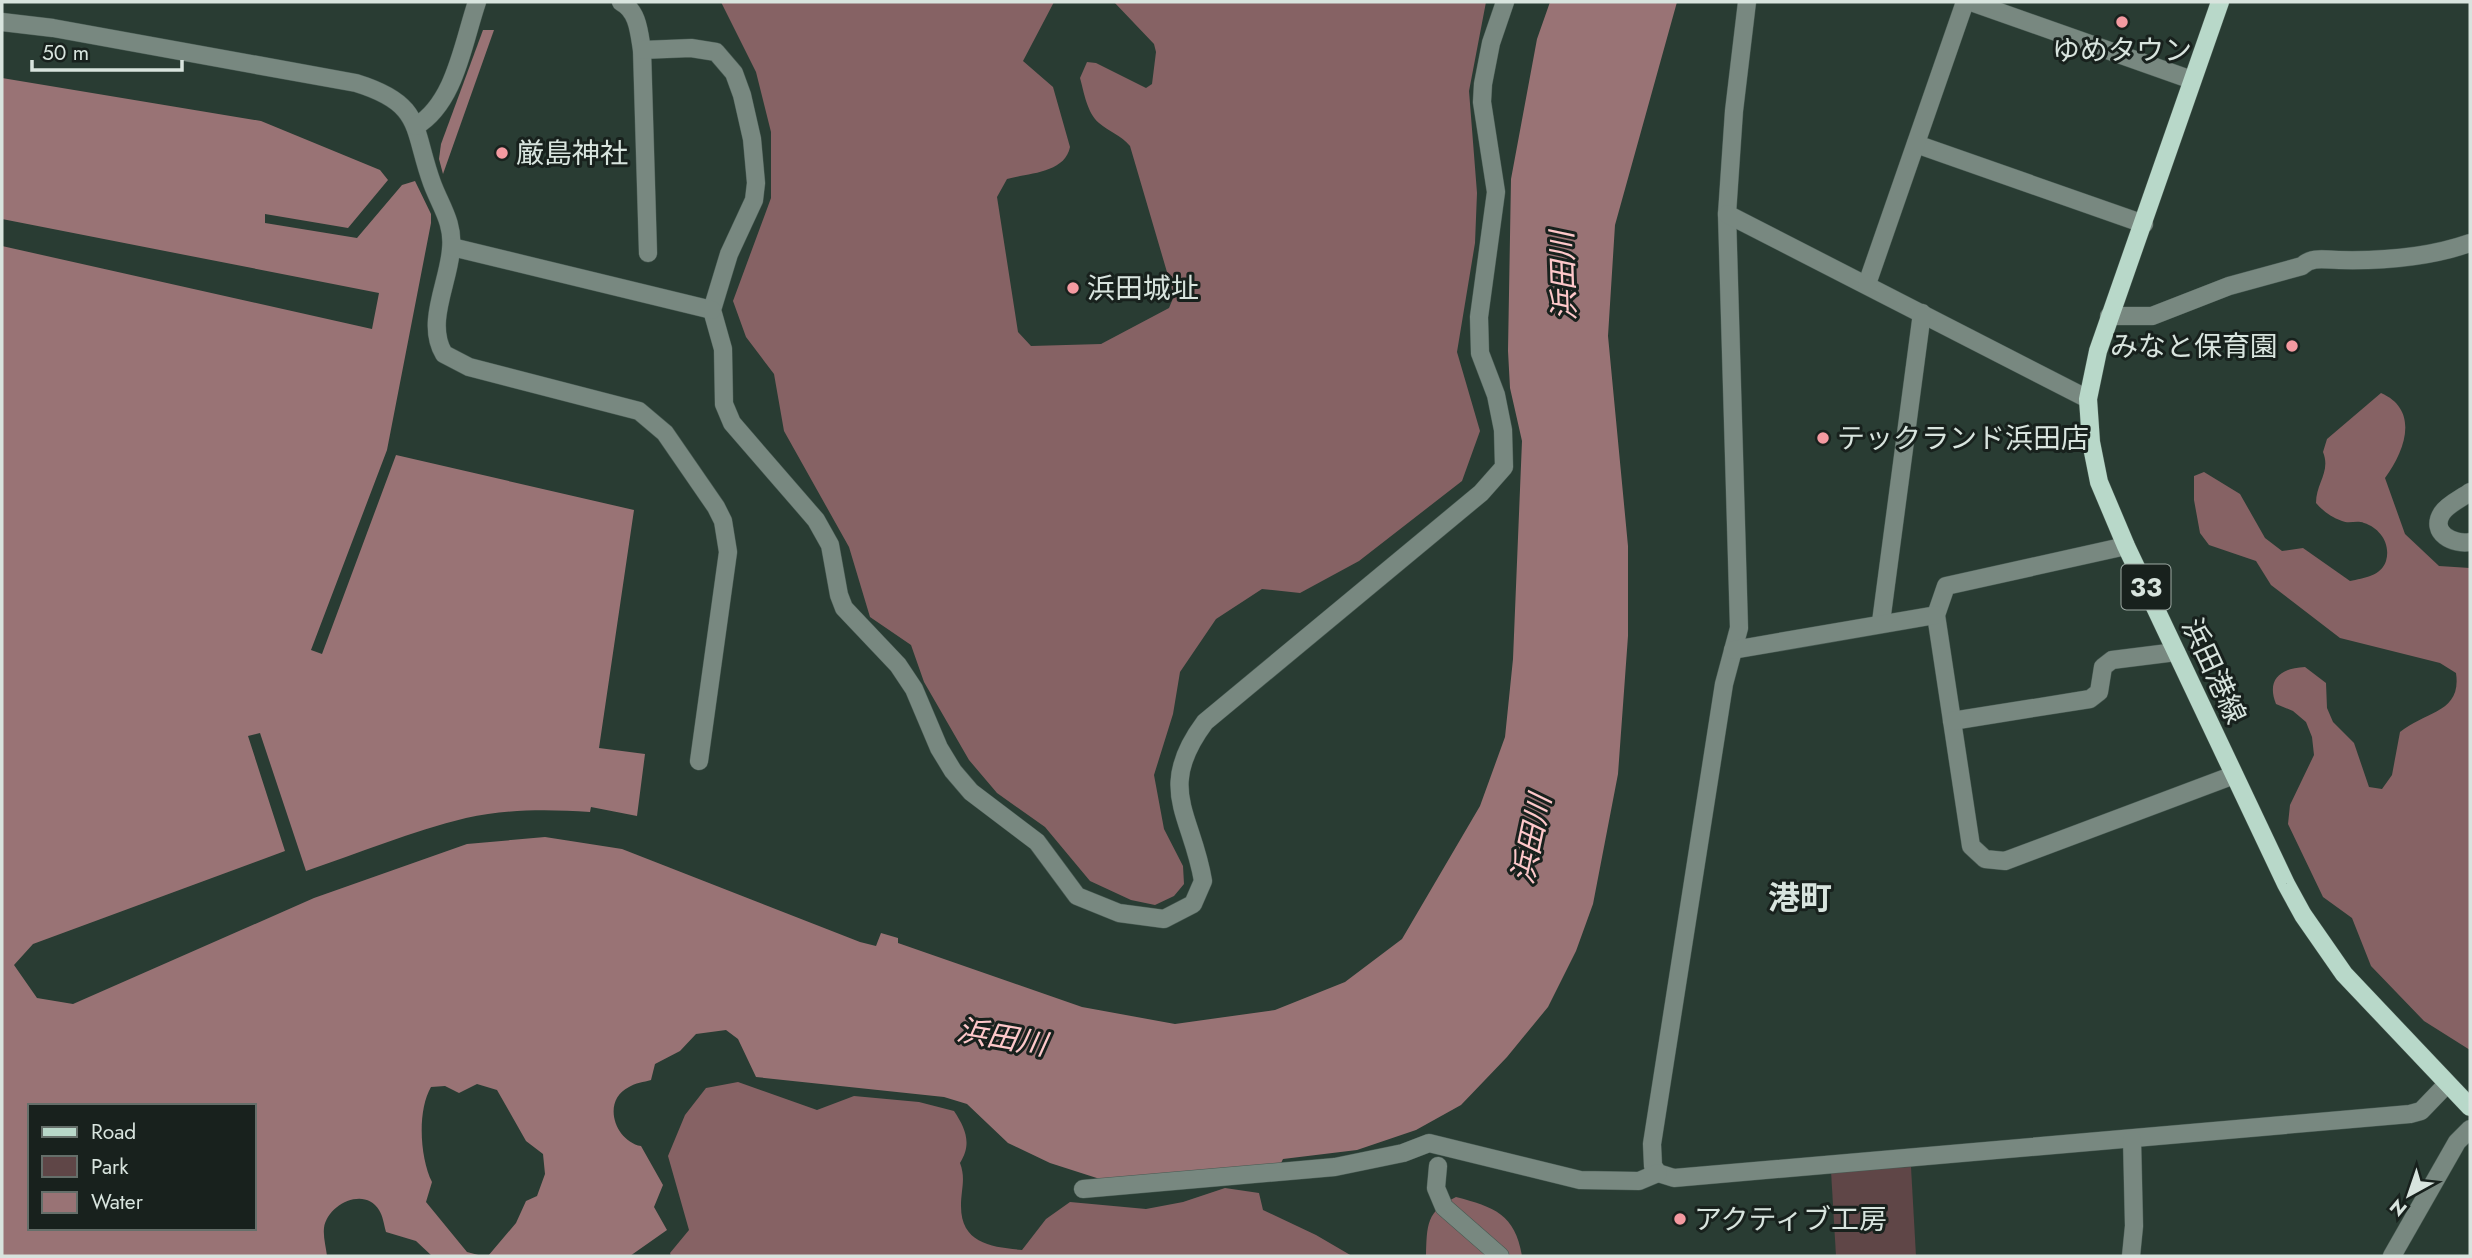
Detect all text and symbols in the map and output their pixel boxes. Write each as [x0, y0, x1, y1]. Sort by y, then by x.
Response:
marker: ゆめタウン [2114, 14, 2130, 30]
scale bar [32, 28, 182, 72]
place label: ゆめタウン [2052, 30, 2192, 71]
text: 50 m [42, 38, 89, 68]
place label: 厳島神社 [516, 133, 628, 174]
marker: 厳島神社 [494, 145, 510, 161]
water label: 浜田川 [1540, 227, 1586, 322]
place label: 浜田城址 [1087, 268, 1199, 309]
marker: 浜田城址 [1065, 280, 1081, 296]
place label: みなと保育園 [2110, 326, 2278, 367]
marker: みなと保育園 [2284, 338, 2300, 354]
place label: テックランド浜田店 [1837, 418, 2089, 459]
marker: テックランド浜田店 [1815, 430, 1831, 446]
road number: 33 [2122, 565, 2170, 610]
street label: 浜田港線 [2172, 612, 2256, 730]
water label: 浜田川 [1501, 788, 1562, 887]
district label: 港町 [1768, 875, 1832, 921]
water label: 浜田川 [954, 1008, 1053, 1067]
legend [28, 1104, 256, 1230]
text: Road [91, 1117, 136, 1147]
text: Park [91, 1152, 129, 1182]
north arrow [2374, 1160, 2444, 1230]
text: Water [91, 1187, 144, 1217]
text: N [2384, 1192, 2413, 1223]
place label: アクティブ工房 [1694, 1199, 1887, 1240]
marker: アクティブ工房 [1672, 1211, 1688, 1227]

